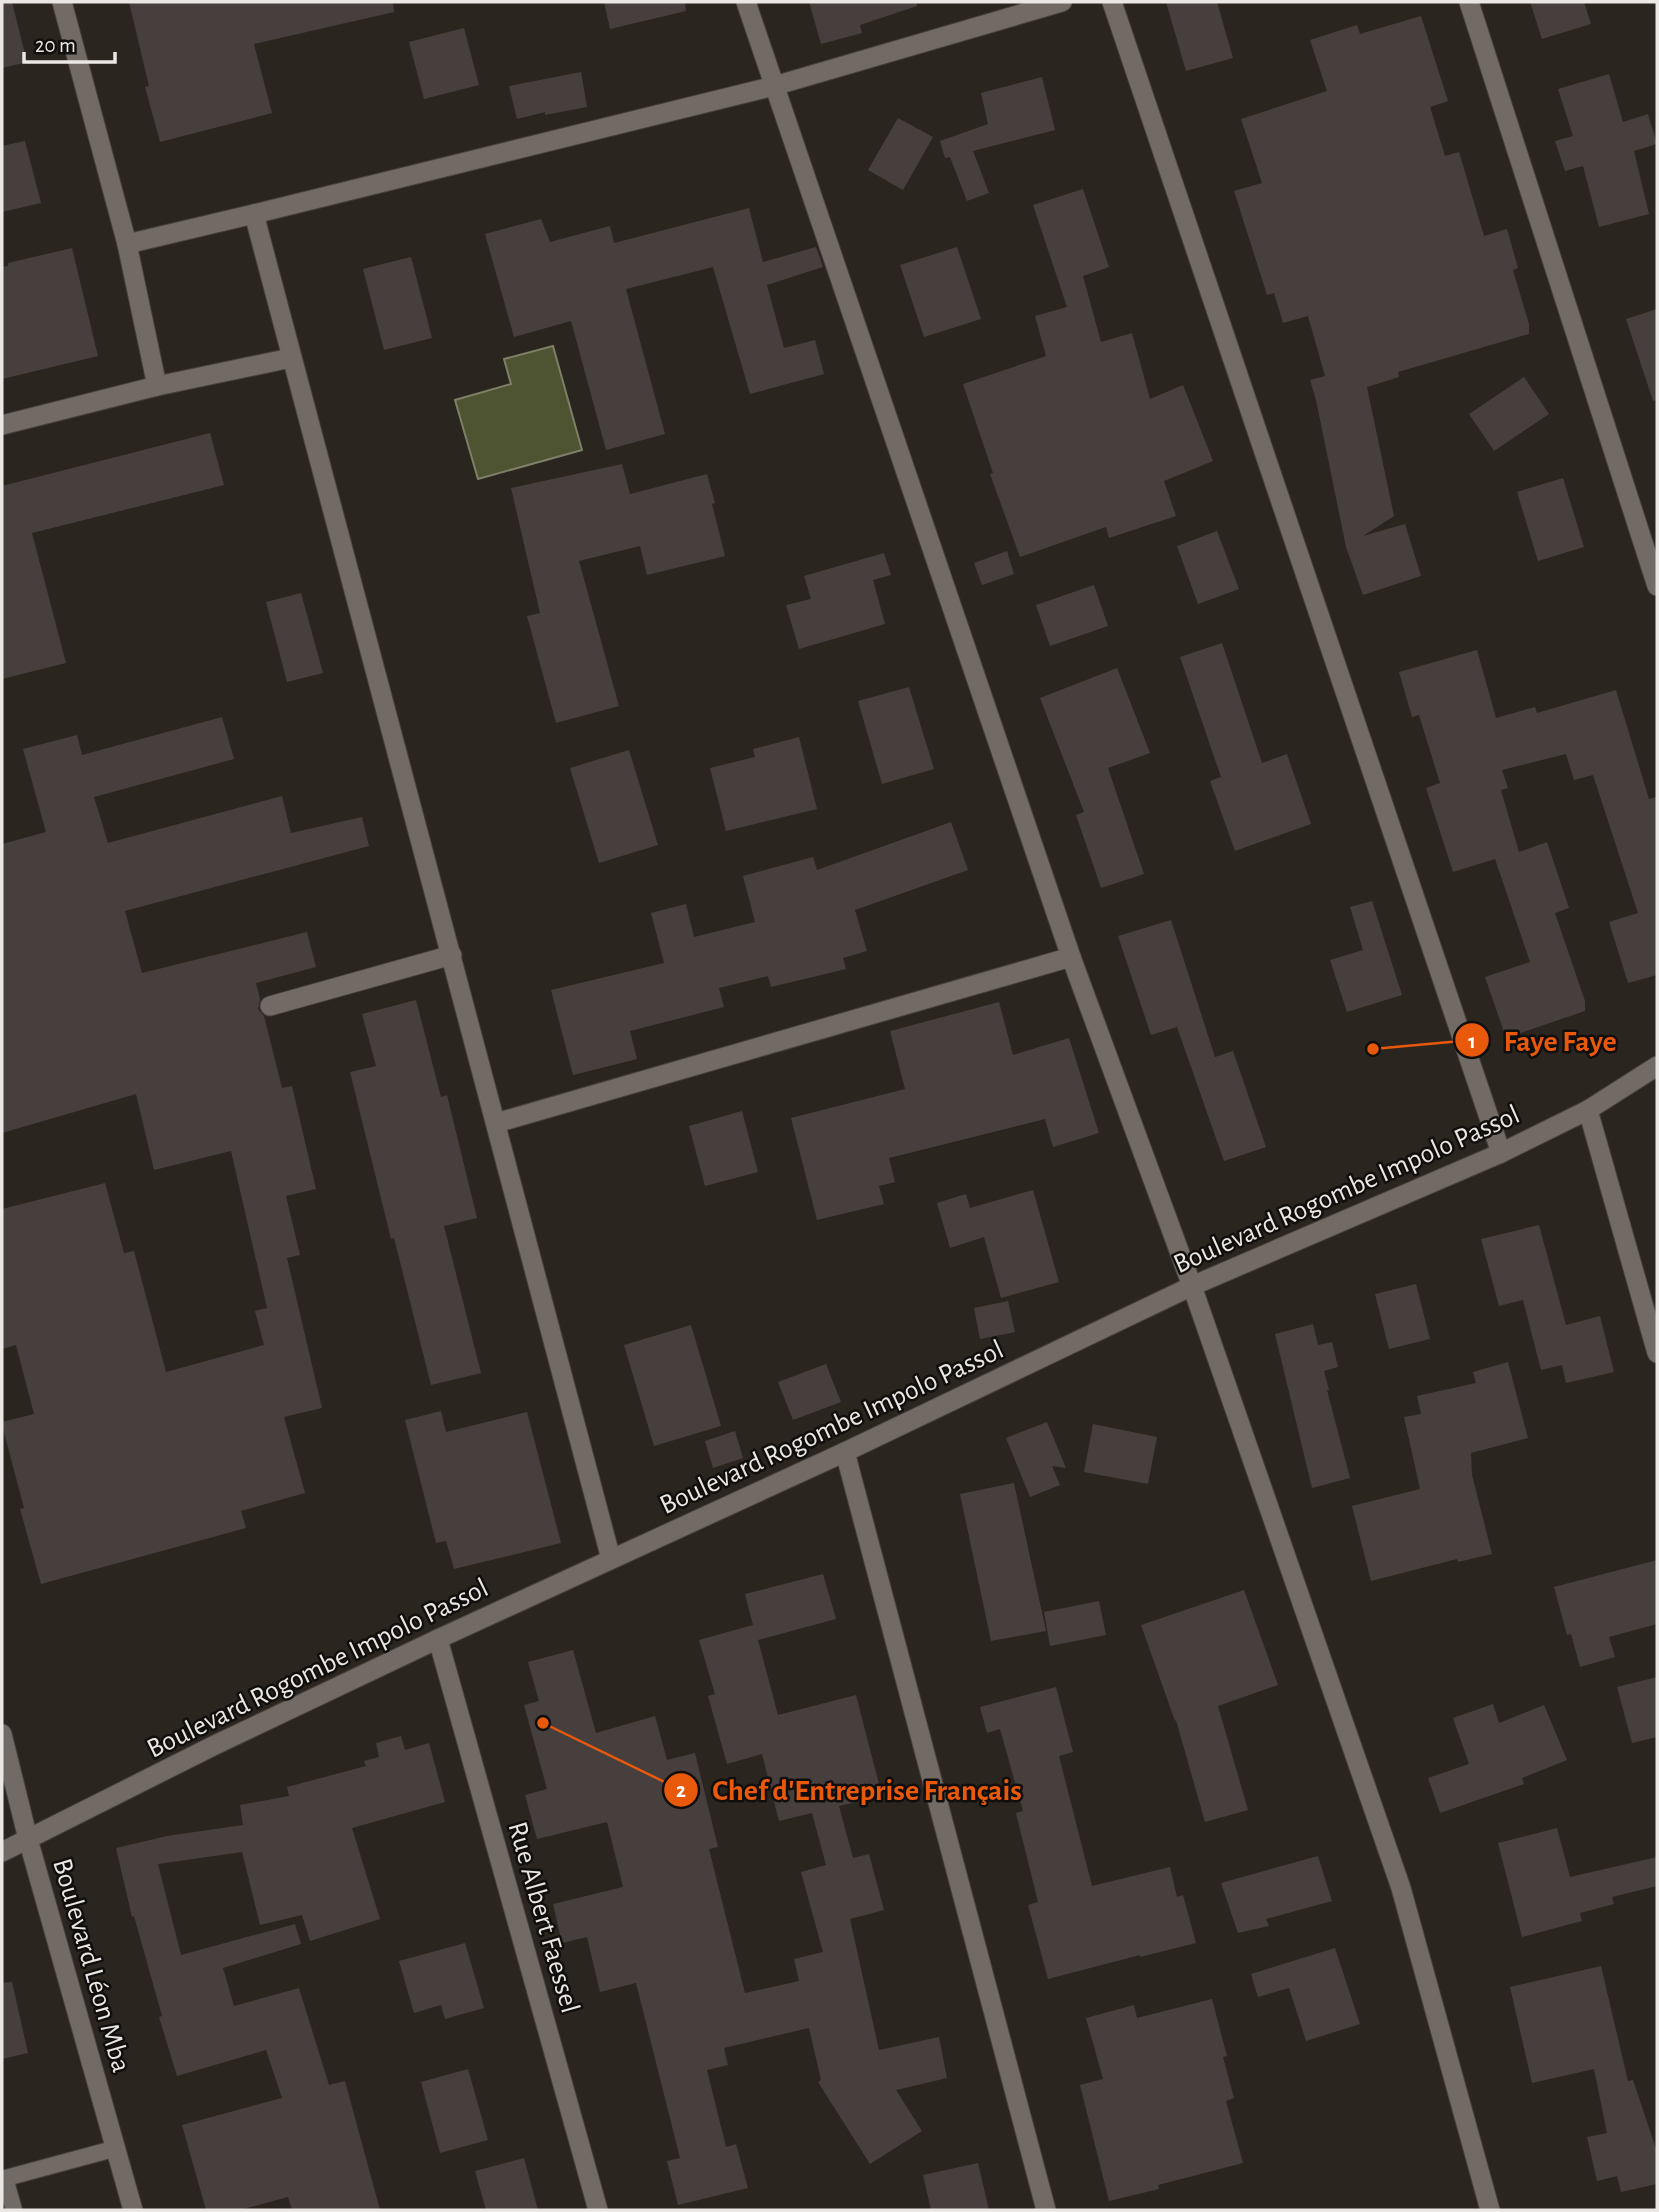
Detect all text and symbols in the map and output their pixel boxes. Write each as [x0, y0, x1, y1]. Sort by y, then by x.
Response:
scale bar [24, 21, 116, 65]
text: 20 m [35, 35, 76, 56]
callout: Faye Faye [1454, 1015, 1630, 1066]
text: Faye Faye [1503, 1027, 1617, 1057]
text: 1 [1468, 1031, 1476, 1052]
street label: Boulevard Rogombe Impolo Passol [1170, 1101, 1524, 1279]
street label: Boulevard Rogombe Impolo Passol [656, 1336, 1008, 1520]
street label: Boulevard Rogombe Impolo Passol [143, 1574, 493, 1764]
callout: Chef d'Entreprise Français [663, 1764, 1036, 1815]
text: Chef d'Entreprise Français [712, 1776, 1022, 1806]
text: 2 [676, 1780, 686, 1801]
street label: Rue Albert Faessel [502, 1819, 584, 2016]
street label: Boulevard Léon Mba [47, 1856, 135, 2076]

